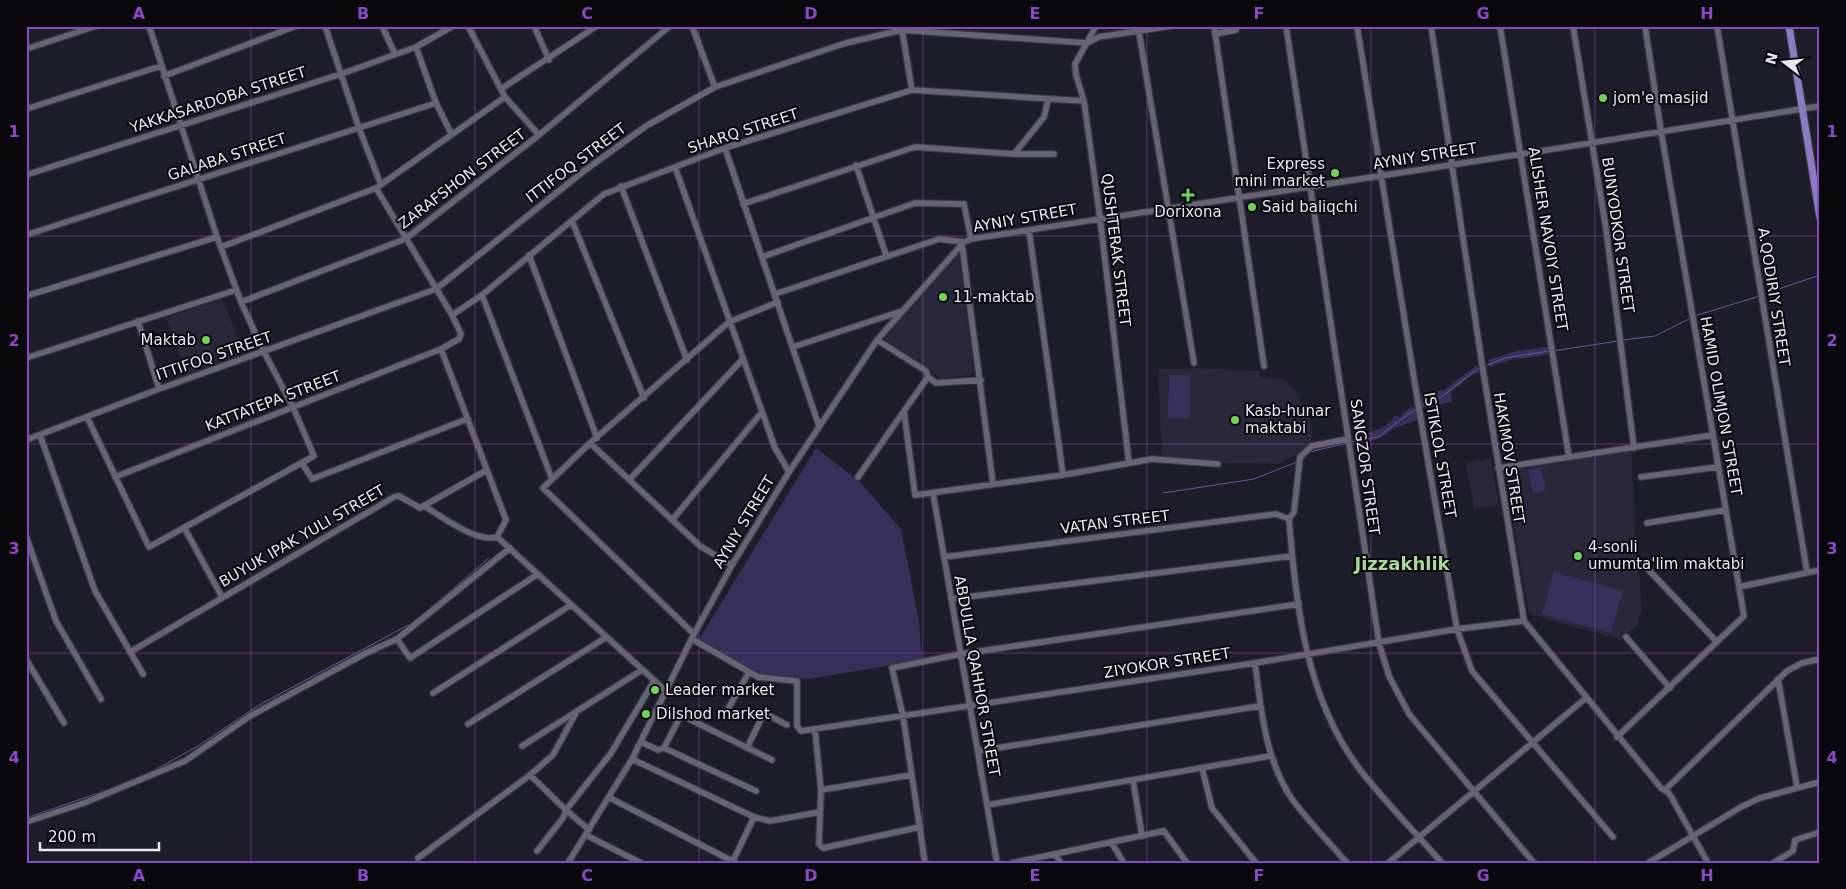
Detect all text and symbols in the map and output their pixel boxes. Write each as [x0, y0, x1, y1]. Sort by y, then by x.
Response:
text: A [133, 4, 146, 23]
text: B [357, 4, 369, 23]
text: C [581, 4, 593, 23]
text: D [804, 4, 818, 23]
text: E [1030, 4, 1040, 23]
text: F [1254, 4, 1264, 23]
text: G [1476, 4, 1490, 23]
text: H [1700, 4, 1714, 23]
north arrow [1758, 38, 1808, 88]
text: N [1762, 51, 1781, 66]
street label: YAKKASARDOBA STREET [127, 63, 309, 137]
place label: jom'e masjid [1612, 89, 1709, 107]
marker: jom'e masjid [1597, 92, 1609, 104]
street label: SHARQ STREET [685, 104, 801, 157]
street label: ITTIFOQ STREET [522, 119, 630, 207]
text: 1 [8, 122, 20, 141]
text: 1 [1826, 122, 1838, 141]
street label: ZARAFSHON STREET [395, 125, 530, 233]
street label: GALABA STREET [166, 129, 289, 185]
street label: AYNIY STREET [1372, 139, 1479, 173]
street label: ALISHER NAVOIY STREET [1525, 146, 1572, 333]
place label: Express mini market [1235, 155, 1325, 190]
street label: BUNYODKOR STREET [1598, 156, 1638, 315]
marker: Express mini market [1329, 167, 1341, 179]
street label: QUSHTERAK STREET [1098, 172, 1134, 328]
marker: Dorixona [1182, 189, 1194, 201]
place label: Said baliqchi [1262, 198, 1358, 216]
street label: AYNIY STREET [972, 200, 1079, 236]
marker: Said baliqchi [1246, 201, 1258, 213]
place label: Dorixona [1154, 203, 1222, 221]
street label: A.QODIRIY STREET [1754, 226, 1794, 369]
place label: 11-maktab [953, 288, 1035, 306]
marker: 11-maktab [937, 291, 949, 303]
street label: HAMID OLIMJON STREET [1696, 315, 1746, 498]
street label: ITTIFOQ STREET [154, 327, 275, 384]
text: 2 [8, 331, 20, 350]
place label: Maktab [141, 331, 196, 349]
text: 2 [1826, 331, 1838, 350]
marker: Maktab [200, 334, 212, 346]
street label: KATTATEPA STREET [203, 367, 344, 435]
street label: ISTIKLOL STREET [1420, 391, 1460, 520]
street label: HAKIMOV STREET [1490, 391, 1528, 526]
street label: SANGZOR STREET [1347, 398, 1384, 537]
place label: Kasb-hunar maktabi [1245, 402, 1331, 437]
marker: Kasb-hunar maktabi [1229, 414, 1241, 426]
street label: AYNIY STREET [709, 472, 779, 572]
street label: BUYUK IPAK YULI STREET [216, 481, 389, 591]
street label: VATAN STREET [1059, 506, 1171, 538]
place label: 4-sonli umumta'lim maktabi [1588, 538, 1744, 573]
text: 3 [8, 539, 20, 558]
text: 3 [1826, 539, 1838, 558]
marker: 4-sonli umumta'lim maktabi [1572, 550, 1584, 562]
district label: Jizzakhlik [1352, 553, 1451, 574]
street label: ABDULLA QAHHOR STREET [950, 574, 1004, 779]
street label: ZIYOKOR STREET [1102, 644, 1232, 682]
place label: Leader market [665, 681, 775, 699]
marker: Leader market [649, 684, 661, 696]
place label: Dilshod market [656, 705, 770, 723]
marker: Dilshod market [640, 708, 652, 720]
text: 4 [8, 748, 20, 767]
text: 4 [1826, 748, 1838, 767]
scale bar [40, 819, 159, 851]
text: 200 m [48, 828, 96, 846]
text: A [133, 866, 146, 885]
text: B [357, 866, 369, 885]
text: C [581, 866, 593, 885]
text: D [804, 866, 818, 885]
text: E [1030, 866, 1040, 885]
text: F [1254, 866, 1264, 885]
text: G [1476, 866, 1490, 885]
text: H [1700, 866, 1714, 885]

